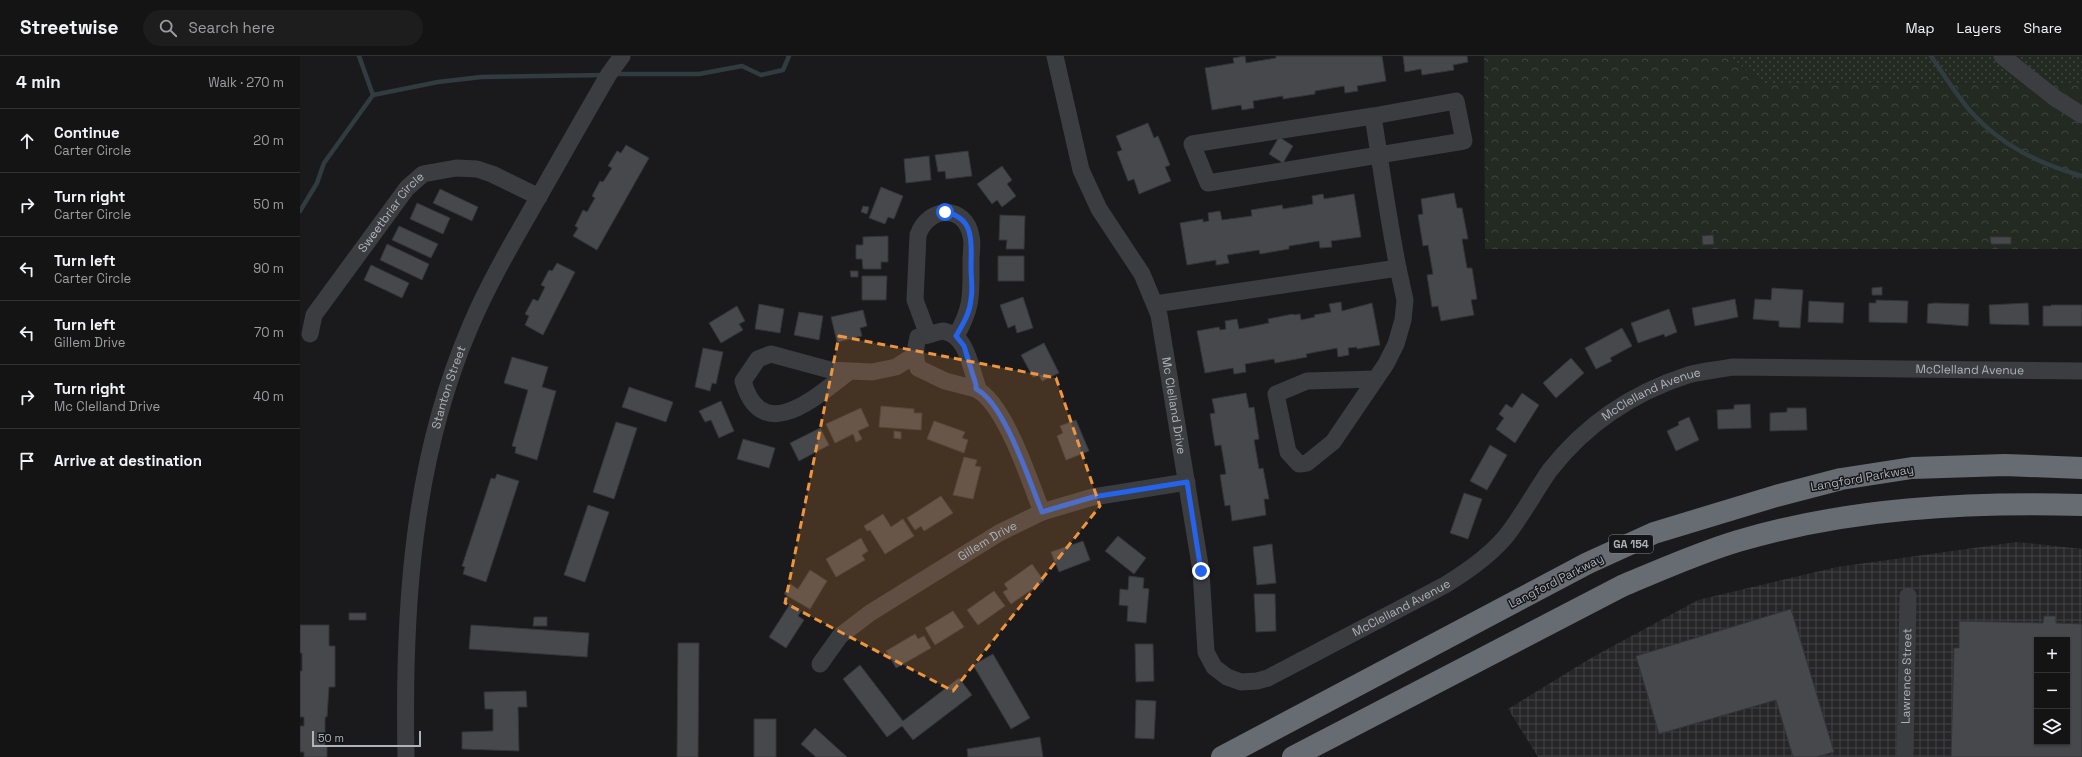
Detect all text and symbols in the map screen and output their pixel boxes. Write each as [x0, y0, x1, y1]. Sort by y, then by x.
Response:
search box [143, 10, 423, 46]
text: Streetwise [20, 15, 119, 40]
icon: search [157, 17, 179, 39]
text: Search here [189, 18, 275, 37]
text: Map [1905, 19, 1935, 37]
text: Layers [1957, 19, 2001, 37]
text: Share [2023, 19, 2062, 37]
text: 4 min [16, 71, 61, 93]
text: Walk · 270 m [208, 74, 284, 91]
text: Continue [54, 123, 120, 142]
icon: ahead [16, 130, 38, 152]
text: 20 m [253, 132, 284, 149]
text: Carter Circle [54, 142, 131, 159]
street label: Sweetbriar Circle [354, 169, 428, 256]
text: Turn right [54, 187, 125, 206]
icon: right [16, 194, 38, 216]
text: 50 m [253, 196, 284, 213]
route start [936, 203, 954, 221]
text: Carter Circle [54, 206, 131, 223]
text: Turn left [54, 251, 116, 270]
icon: left [16, 258, 38, 280]
text: 90 m [253, 260, 284, 277]
text: Carter Circle [54, 270, 131, 287]
text: Turn left [54, 315, 116, 334]
icon: left [16, 322, 38, 344]
text: 70 m [254, 324, 284, 341]
text: Gillem Drive [54, 334, 126, 351]
street label: Stanton Street [428, 343, 470, 431]
street label: Mc Clelland Drive [1158, 356, 1190, 455]
street label: McClelland Avenue [1915, 361, 2024, 378]
street label: McClelland Avenue [1598, 364, 1702, 425]
text: Turn right [54, 379, 125, 398]
icon: right [16, 386, 38, 408]
text: 40 m [253, 388, 284, 405]
text: Mc Clelland Drive [54, 398, 160, 415]
icon: arrive [16, 450, 38, 472]
text: Arrive at destination [54, 451, 202, 470]
street label: Langford Parkway [1809, 461, 1915, 495]
street label: Gillem Drive [955, 517, 1020, 565]
road number: GA 154 [1609, 535, 1653, 553]
street label: Langford Parkway [1506, 550, 1606, 612]
route end [1192, 562, 1210, 580]
street label: McClelland Avenue [1349, 576, 1453, 640]
street label: Lawrence Street [1898, 628, 1915, 724]
map controls [2034, 637, 2070, 745]
button: + [2034, 637, 2070, 673]
button: − [2034, 673, 2070, 709]
button: layers [2034, 709, 2070, 745]
scale bar [312, 729, 421, 748]
text: 50 m [318, 731, 344, 745]

